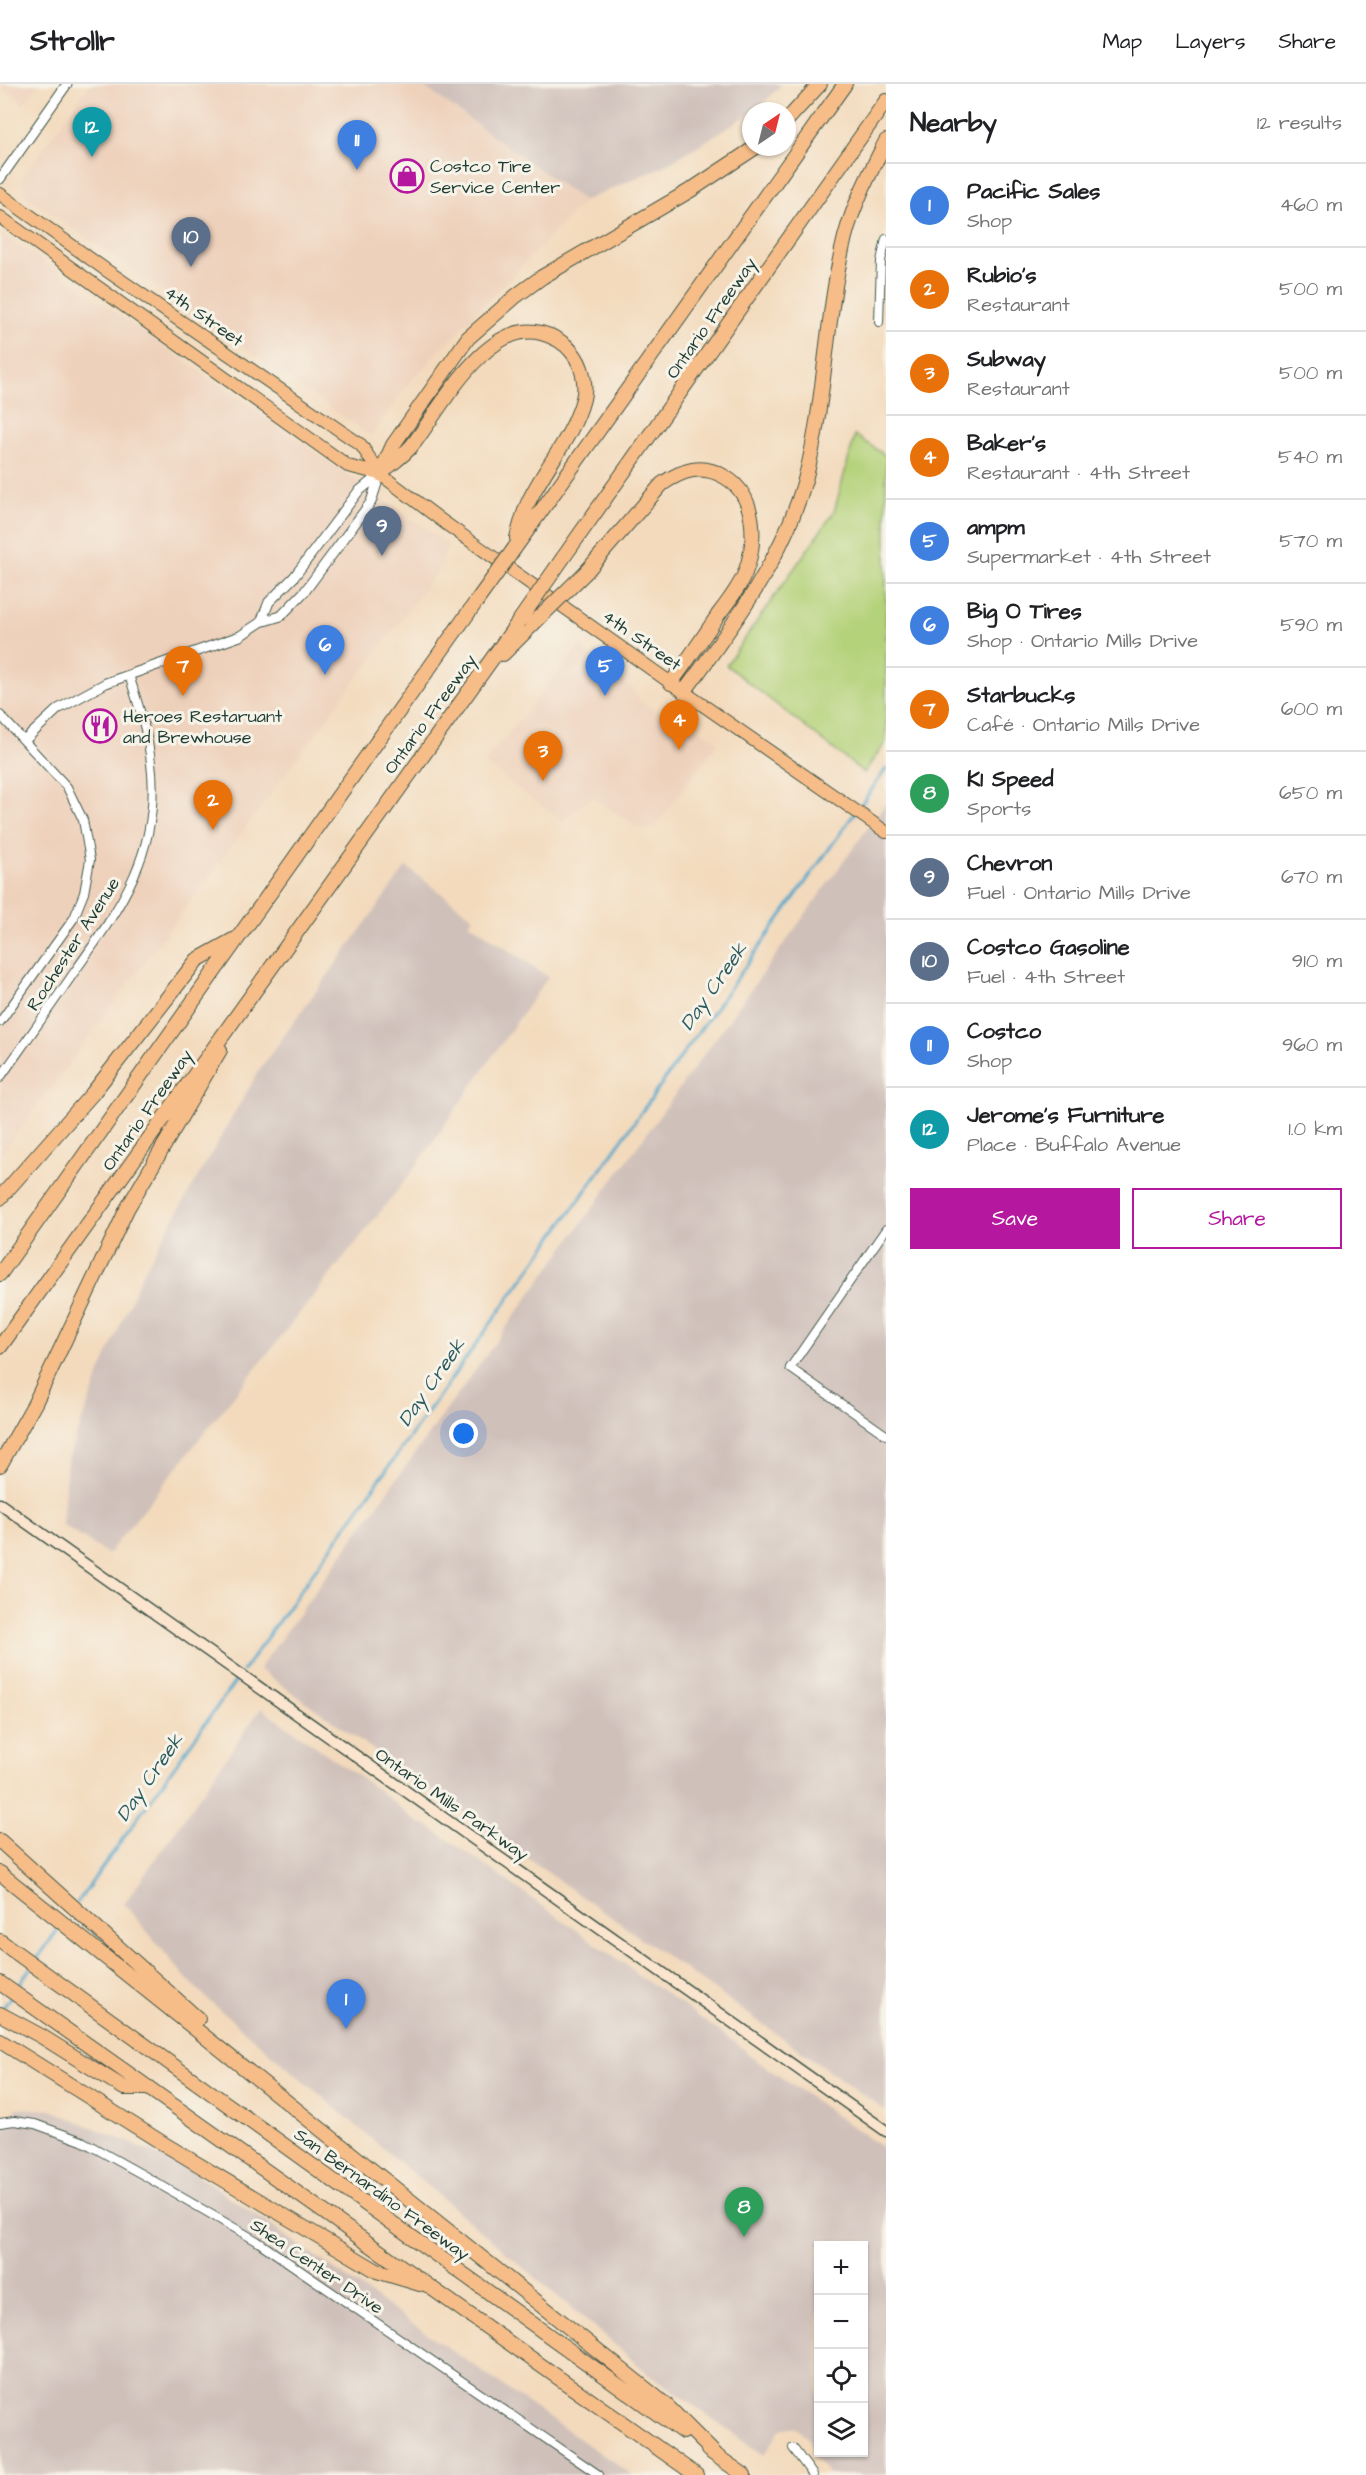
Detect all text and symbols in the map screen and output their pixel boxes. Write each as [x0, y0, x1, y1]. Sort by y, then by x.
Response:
text: Strollr [30, 22, 115, 61]
text: Map [1102, 27, 1142, 56]
text: Layers [1175, 27, 1245, 56]
text: Share [1278, 27, 1336, 56]
north arrow [742, 102, 796, 156]
text: Nearby [910, 105, 997, 141]
pin: 12 [72, 107, 112, 157]
text: 12 results [1257, 109, 1342, 137]
pin: 11 [338, 120, 376, 170]
place label: Costco Tire Service Center [430, 154, 560, 200]
shop icon: Costco Tire Service Center [389, 158, 425, 194]
text: Pacific Sales [967, 176, 1100, 207]
text: 1 [928, 191, 931, 219]
text: 460 m [1280, 191, 1342, 219]
text: Shop [967, 207, 1012, 235]
pin: 10 [172, 218, 210, 267]
street label: Ontario Freeway [660, 252, 764, 385]
text: Rubio's [967, 260, 1037, 291]
text: 2 [924, 275, 935, 303]
text: 500 m [1279, 275, 1342, 303]
street label: 4th Street [159, 280, 249, 353]
text: Restaurant [967, 291, 1070, 319]
text: Subway [967, 344, 1046, 375]
text: 3 [924, 359, 935, 387]
text: 500 m [1279, 359, 1342, 387]
text: Restaurant [967, 375, 1070, 403]
text: Baker's [967, 428, 1046, 459]
text: 4 [923, 443, 936, 471]
text: 540 m [1278, 443, 1342, 471]
text: Restaurant · 4th Street [967, 459, 1190, 487]
pin: 9 [362, 506, 401, 556]
text: ampm [967, 512, 1025, 543]
text: 5 [922, 527, 937, 555]
text: 570 m [1279, 527, 1342, 555]
text: Supermarket · 4th Street [967, 543, 1211, 571]
text: Big O Tires [967, 596, 1082, 627]
street label: 4th Street [597, 604, 687, 677]
text: 6 [923, 611, 936, 639]
text: 590 m [1280, 611, 1342, 639]
pin: 6 [306, 626, 344, 675]
text: Shop · Ontario Mills Drive [967, 627, 1198, 655]
pin: 7 [164, 646, 202, 696]
pin: 5 [586, 646, 624, 696]
street label: Ontario Freeway [378, 649, 483, 780]
text: Starbucks [967, 680, 1075, 711]
text: 7 [923, 695, 936, 723]
text: 600 m [1281, 695, 1342, 723]
pin: 4 [660, 700, 698, 750]
place label: Heroes Restaruant and Brewhouse [123, 704, 283, 750]
restaurant icon: Heroes Restaruant and Brewhouse [82, 708, 118, 744]
text: Café · Ontario Mills Drive [967, 711, 1200, 739]
pin: 3 [524, 732, 562, 781]
text: K1 Speed [967, 764, 1053, 795]
text: 8 [923, 779, 936, 807]
text: 650 m [1279, 779, 1342, 807]
pin: 2 [194, 780, 232, 830]
text: Sports [967, 795, 1031, 823]
text: Chevron [967, 848, 1052, 879]
text: 9 [924, 863, 935, 891]
text: 670 m [1281, 863, 1342, 891]
street label: Rochester Avenue [21, 872, 126, 1016]
text: Fuel · Ontario Mills Drive [967, 879, 1191, 907]
text: Costco Gasoline [967, 932, 1130, 963]
water label: Day Creek [673, 936, 756, 1037]
text: 10 [922, 947, 937, 975]
text: 910 m [1292, 947, 1342, 975]
text: Fuel · 4th Street [967, 963, 1125, 991]
text: Costco [967, 1016, 1041, 1047]
text: 11 [927, 1031, 932, 1059]
text: 960 m [1282, 1031, 1342, 1059]
street label: Ontario Freeway [96, 1044, 200, 1177]
text: Shop [967, 1047, 1012, 1075]
text: Jerome's Furniture [967, 1100, 1164, 1131]
text: 12 [922, 1115, 937, 1143]
text: 1.0 km [1288, 1115, 1342, 1143]
text: Place · Buffalo Avenue [967, 1131, 1181, 1159]
button: Save [910, 1188, 1120, 1249]
button: Share [1132, 1188, 1342, 1249]
water label: Day Creek [391, 1332, 474, 1433]
your location [449, 1419, 478, 1448]
water label: Day Creek [109, 1727, 192, 1828]
street label: Ontario Mills Parkway [369, 1742, 534, 1868]
pin: 1 [326, 1980, 366, 2029]
street label: San Bernardino Freeway [288, 2122, 475, 2267]
pin: 8 [724, 2188, 764, 2237]
street label: Shea Center Drive [245, 2213, 388, 2320]
map controls [814, 2241, 868, 2457]
button: + [814, 2241, 868, 2295]
button: − [814, 2295, 868, 2349]
button: locate [814, 2349, 868, 2403]
button: layers [814, 2403, 868, 2457]

